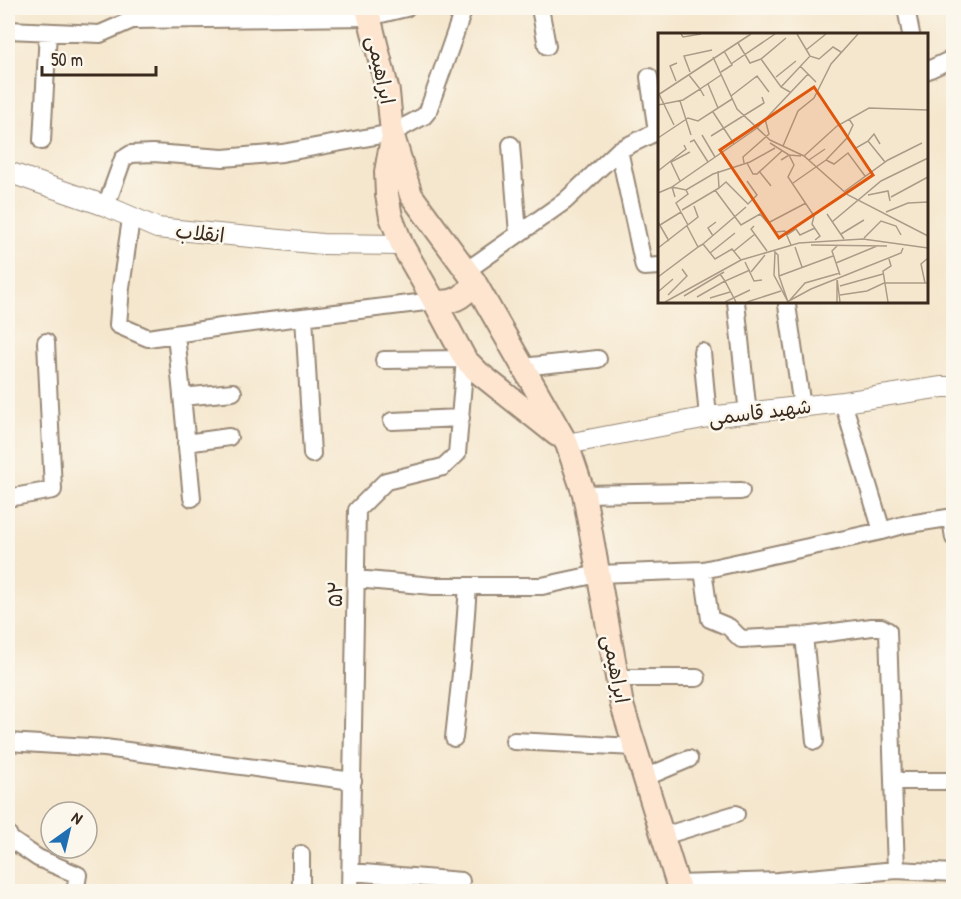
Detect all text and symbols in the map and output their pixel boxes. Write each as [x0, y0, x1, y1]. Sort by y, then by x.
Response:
street label: ابراهیمی [361, 33, 402, 107]
inset map [658, 33, 928, 303]
scale bar [42, 39, 156, 77]
text: 50 m [51, 47, 83, 72]
street label: انقلاب [174, 216, 226, 249]
street label: شهید قاسمی [707, 392, 813, 431]
street label: ۵۲ [321, 580, 348, 608]
street label: ابراهیمی [597, 632, 636, 706]
north arrow [39, 800, 99, 860]
text: N [68, 806, 87, 829]

